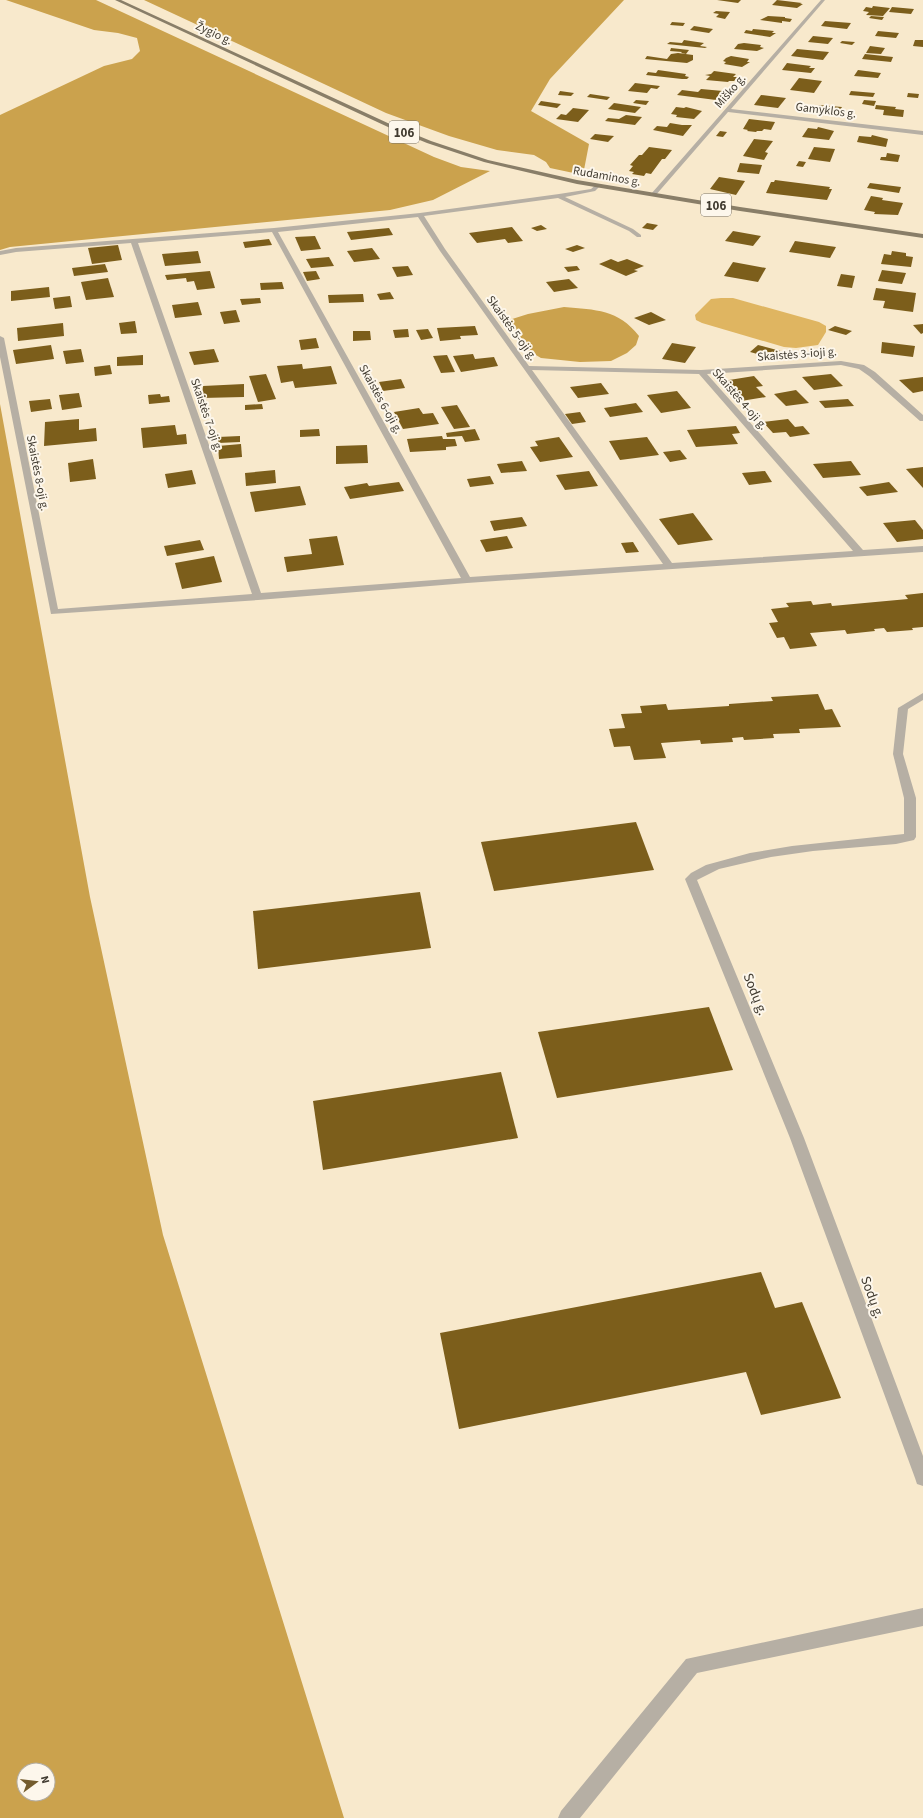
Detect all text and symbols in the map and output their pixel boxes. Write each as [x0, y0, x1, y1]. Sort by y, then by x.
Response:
street label: Žygio g. [193, 18, 235, 49]
street label: Miško g. [711, 71, 750, 112]
street label: Gamyklos g. [795, 98, 857, 123]
road number: 106 [389, 121, 419, 143]
street label: Rudaminos g. [572, 162, 642, 191]
road number: 106 [701, 194, 731, 216]
street label: Skaistės 5-oji g. [482, 292, 541, 364]
street label: Skaistės 3-ioji g. [757, 343, 837, 366]
street label: Skaistės 6-oji g. [355, 362, 407, 437]
street label: Skaistės 4-oji g. [708, 365, 771, 434]
street label: Skaistės 7-oji g. [186, 376, 227, 454]
street label: Skaistės 8-oji g. [22, 434, 53, 512]
street label: Sodų g. [738, 970, 773, 1018]
street label: Sodų g. [855, 1273, 889, 1321]
north arrow [16, 1762, 56, 1802]
text: N [37, 1774, 53, 1785]

